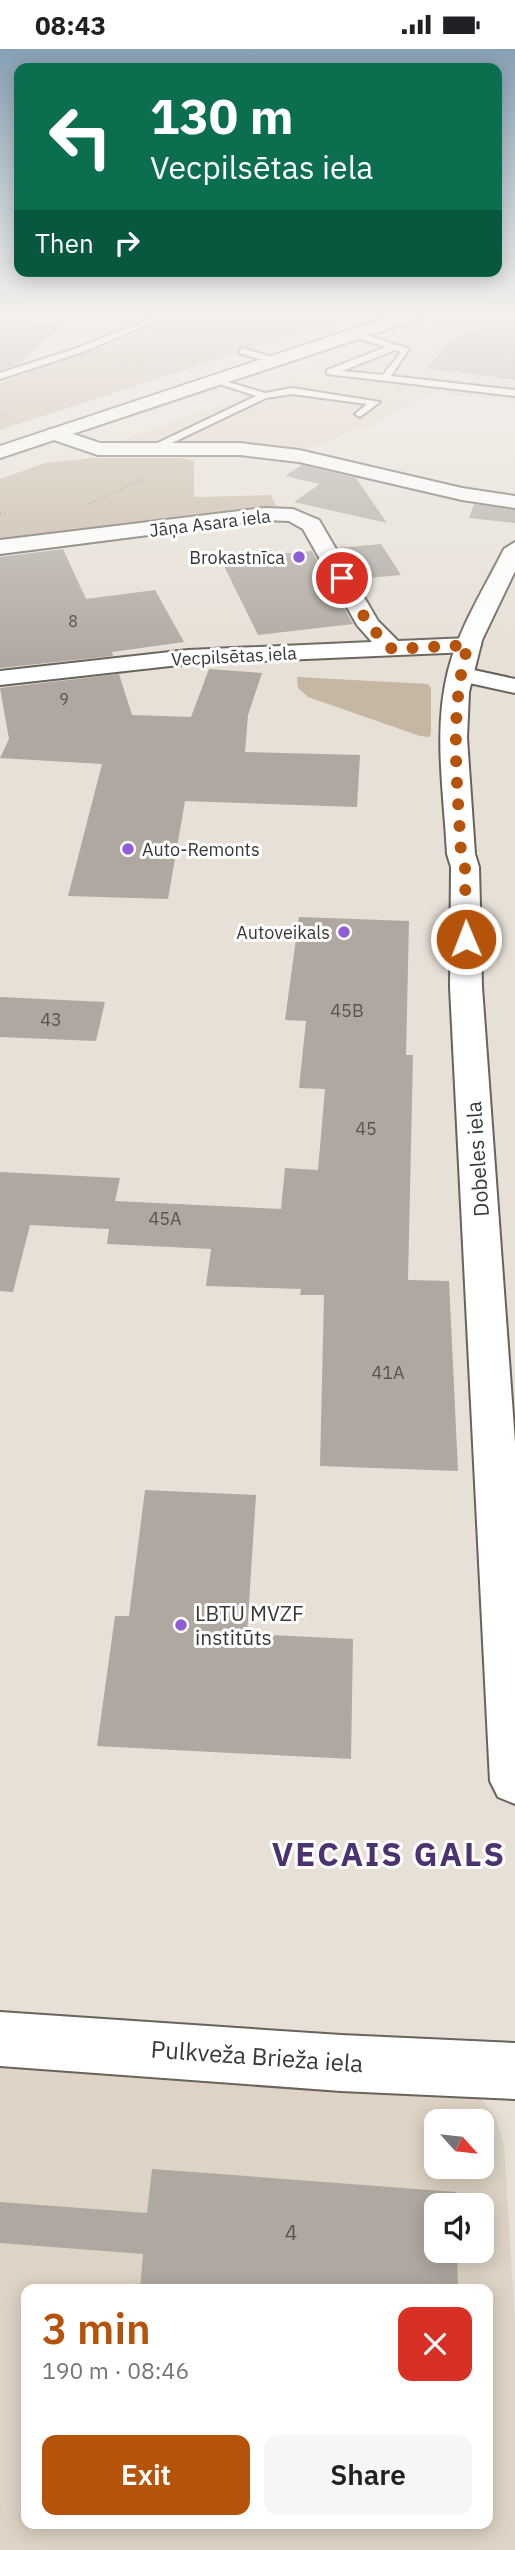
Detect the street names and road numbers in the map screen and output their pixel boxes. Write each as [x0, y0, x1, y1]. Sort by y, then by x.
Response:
street label: Jāņa Asara iela [148, 504, 272, 542]
street label: Vecpilsētas iela [171, 641, 298, 671]
street label: Dobeles iela [459, 1100, 495, 1218]
street label: Pulkveža Brieža iela [150, 2033, 365, 2079]

